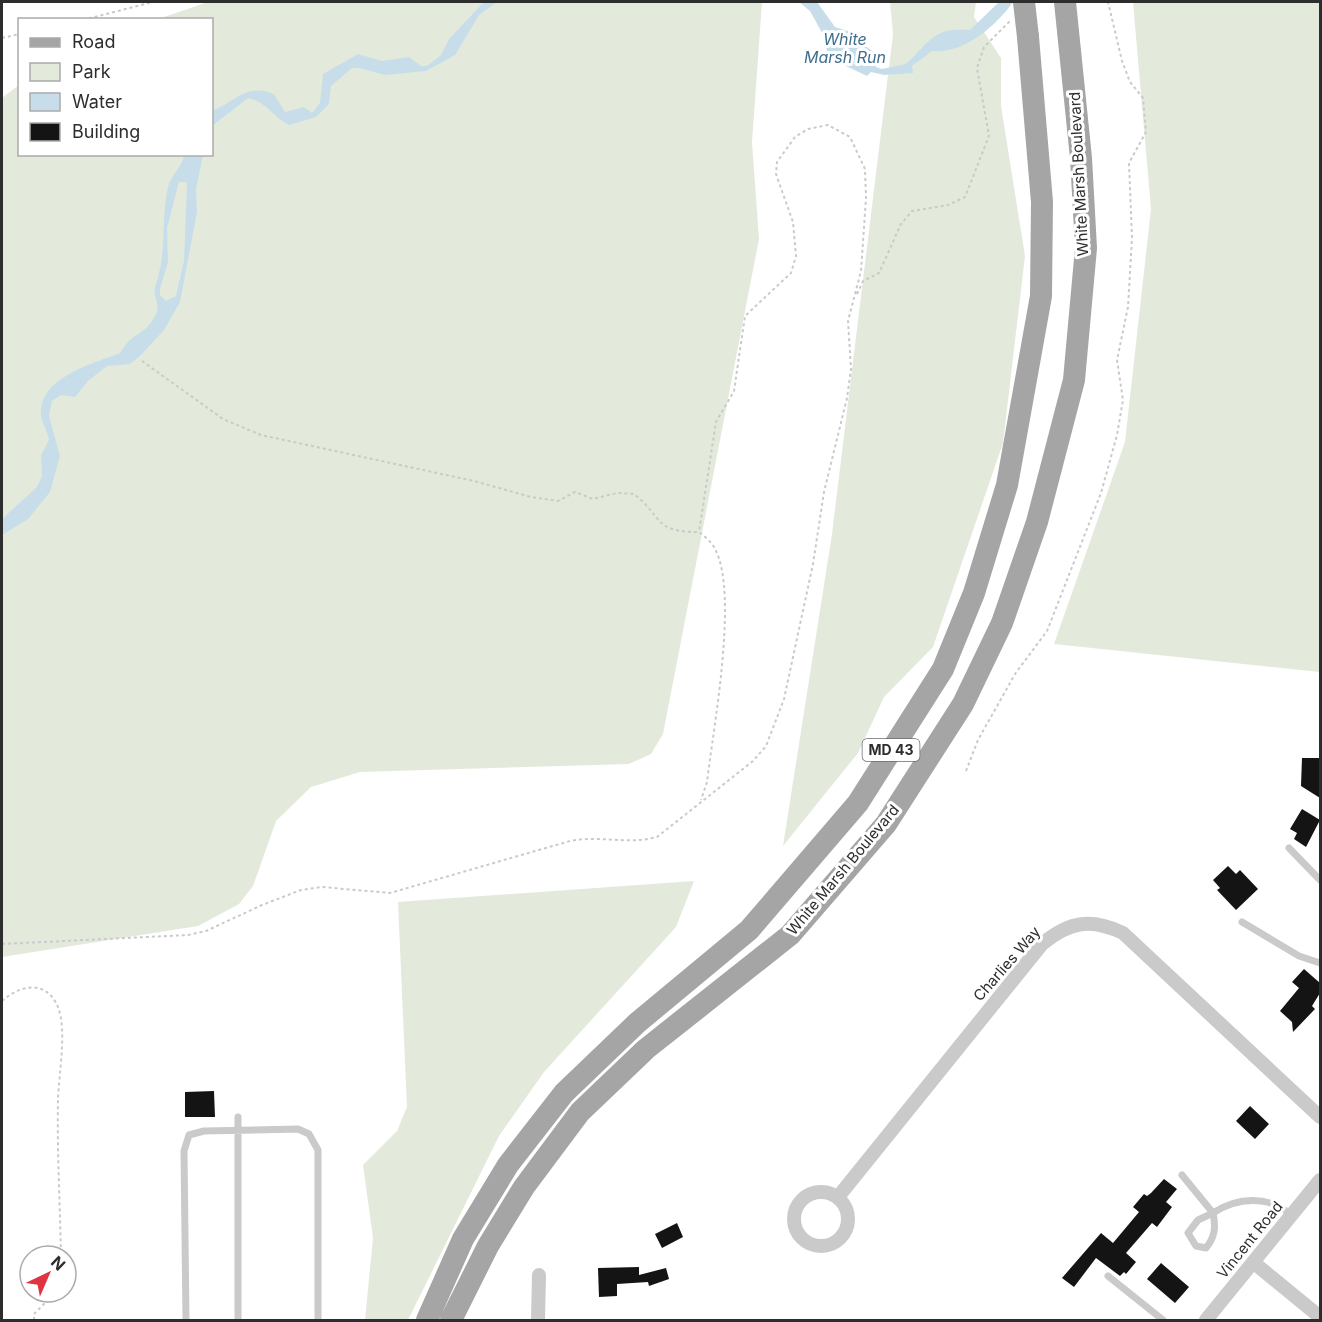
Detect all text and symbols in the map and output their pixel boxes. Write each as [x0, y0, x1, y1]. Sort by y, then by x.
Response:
legend [18, 18, 213, 156]
water label: White Marsh Run [804, 29, 886, 67]
text: Road [72, 31, 115, 52]
text: Park [72, 61, 111, 82]
text: Water [72, 91, 122, 112]
street label: White Marsh Boulevard [1065, 91, 1092, 257]
text: Building [72, 121, 140, 142]
road number: MD 43 [862, 739, 920, 761]
street label: White Marsh Boulevard [782, 800, 903, 939]
street label: Charlies Way [969, 922, 1045, 1005]
street label: Vincent Road [1213, 1197, 1287, 1282]
north arrow [18, 1244, 78, 1304]
text: N [47, 1252, 70, 1275]

